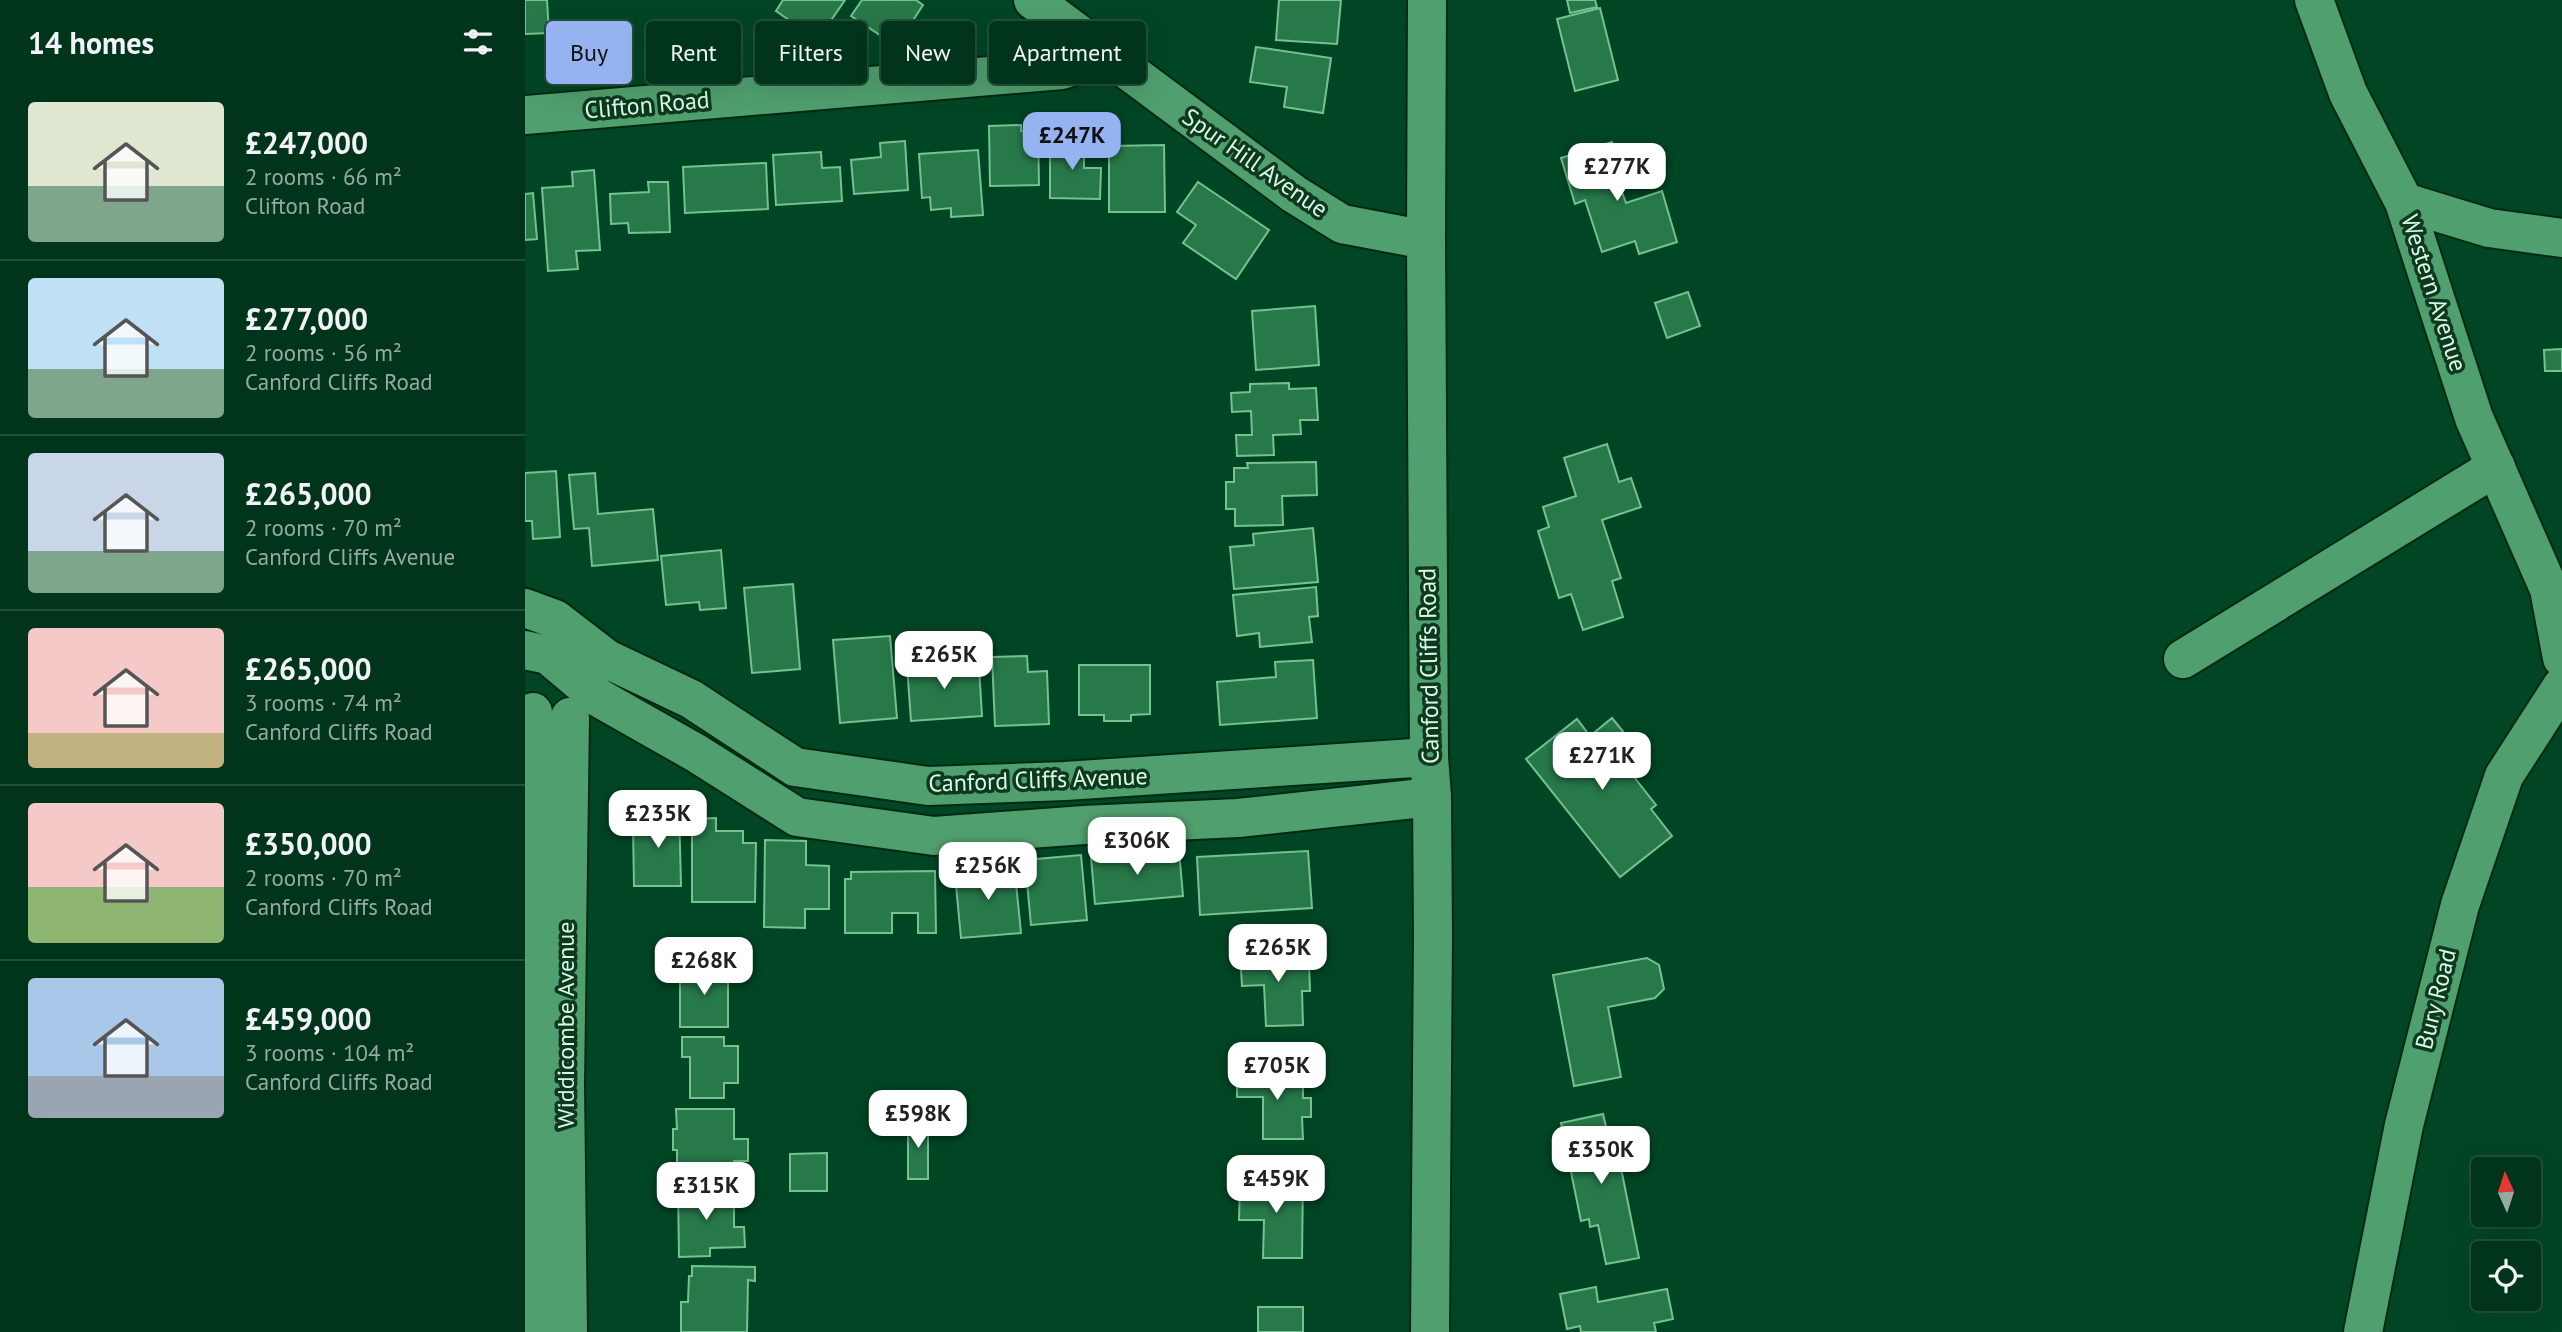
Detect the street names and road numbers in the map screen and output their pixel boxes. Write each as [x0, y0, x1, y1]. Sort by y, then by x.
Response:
street label: Clifton Road [583, 84, 711, 125]
street label: Spur Hill Avenue [1177, 101, 1334, 224]
street label: Western Avenue [2395, 210, 2474, 375]
street label: Canford Cliffs Road [1411, 568, 1446, 764]
street label: Canford Cliffs Avenue [928, 760, 1148, 799]
street label: Widdicombe Avenue [550, 922, 581, 1128]
street label: Bury Road [2408, 945, 2463, 1052]

